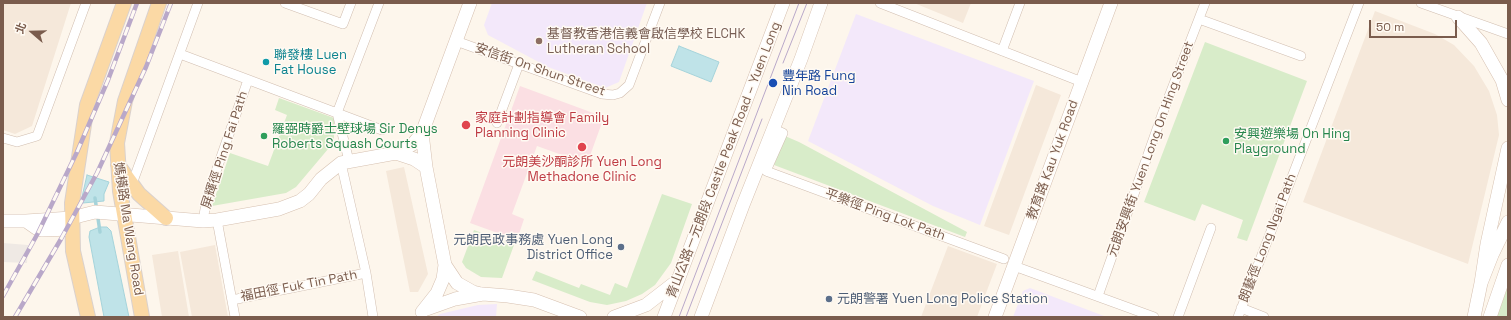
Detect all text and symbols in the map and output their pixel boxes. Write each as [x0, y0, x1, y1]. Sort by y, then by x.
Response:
north arrow [12, 12, 52, 52]
scale bar [1371, 12, 1459, 38]
text: 50 m [1376, 19, 1404, 35]
text: 北 [12, 20, 29, 35]
street label: 青山公路－元朗段 Castle Peak Road – Yuen Long [664, 20, 784, 300]
place label: 基督教香港信義會啟信學校 ELCHK Lutheran School [547, 26, 745, 57]
marker: 基督教香港信義會啟信學校 ELCHK Lutheran School [534, 36, 544, 46]
street label: 元朗安興街 Yuen Long On Hing Street [1105, 39, 1197, 259]
street label: 安信街 On Shun Street [473, 40, 607, 100]
place label: 聯發樓 Luen Fat House [274, 47, 347, 78]
marker: 聯發樓 Luen Fat House [261, 57, 271, 67]
place label: 豐年路 Fung Nin Road [782, 68, 856, 99]
marker: 豐年路 Fung Nin Road [767, 77, 779, 89]
street label: 屏輝徑 Ping Fai Path [199, 89, 251, 211]
street label: 教育路 Kau Yuk Road [1024, 98, 1082, 222]
place label: 家庭計劃指導會 Family Planning Clinic [475, 110, 609, 141]
marker: 家庭計劃指導會 Family Planning Clinic [460, 119, 472, 131]
place label: 羅弼時爵士壁球場 Sir Denys Roberts Squash Courts [272, 121, 438, 152]
place label: 安興遊樂場 On Hing Playground [1234, 126, 1350, 157]
marker: 羅弼時爵士壁球場 Sir Denys Roberts Squash Courts [259, 131, 269, 141]
marker: 安興遊樂場 On Hing Playground [1221, 136, 1231, 146]
marker: 元朗美沙酮診所 Yuen Long Methadone Clinic [576, 141, 588, 153]
place label: 元朗美沙酮診所 Yuen Long Methadone Clinic [502, 154, 662, 185]
street label: 媽橫路 Ma Wang Road [110, 161, 146, 297]
street label: 朗藝徑 Long Ngai Path [1236, 171, 1300, 305]
street label: 平樂徑 Ping Lok Path [823, 186, 947, 244]
place label: 元朗民政事務處 Yuen Long District Office [453, 232, 613, 263]
marker: 元朗民政事務處 Yuen Long District Office [616, 242, 626, 252]
street label: 福田徑 Fuk Tin Path [239, 267, 359, 305]
place label: 元朗警署 Yuen Long Police Station [837, 291, 1048, 307]
marker: 元朗警署 Yuen Long Police Station [824, 294, 834, 304]

